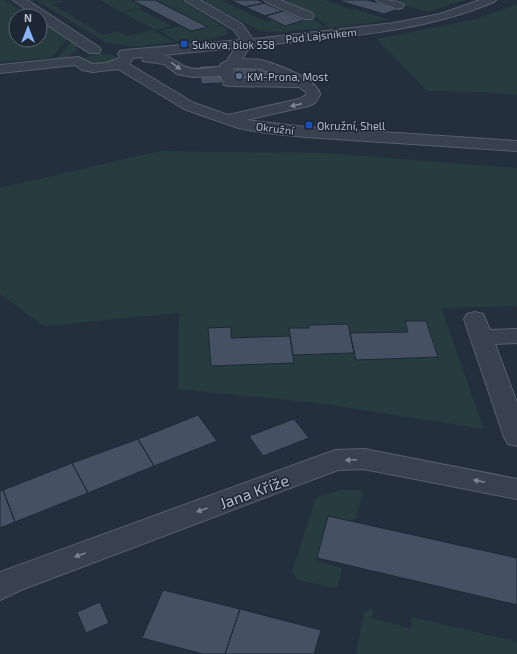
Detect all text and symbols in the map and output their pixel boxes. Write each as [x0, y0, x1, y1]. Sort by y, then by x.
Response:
north arrow [8, 8, 48, 48]
text: N [24, 11, 32, 24]
street label: Pod Lajsníkem [285, 25, 357, 46]
place label: Sukova, blok 558 [192, 38, 275, 51]
marker: Sukova, blok 558 [179, 39, 189, 49]
one-way arrow [171, 62, 182, 71]
place label: KM-Prona, Most [247, 70, 328, 83]
marker: KM-Prona, Most [234, 71, 244, 81]
one-way arrow [289, 102, 302, 108]
street label: Okružní [255, 119, 296, 137]
place label: Okružní, Shell [317, 119, 386, 132]
marker: Okružní, Shell [304, 120, 314, 130]
one-way arrow [345, 456, 357, 463]
street label: Jana Kříže [217, 470, 291, 512]
one-way arrow [473, 478, 485, 484]
one-way arrow [195, 507, 207, 513]
one-way arrow [73, 552, 85, 558]

